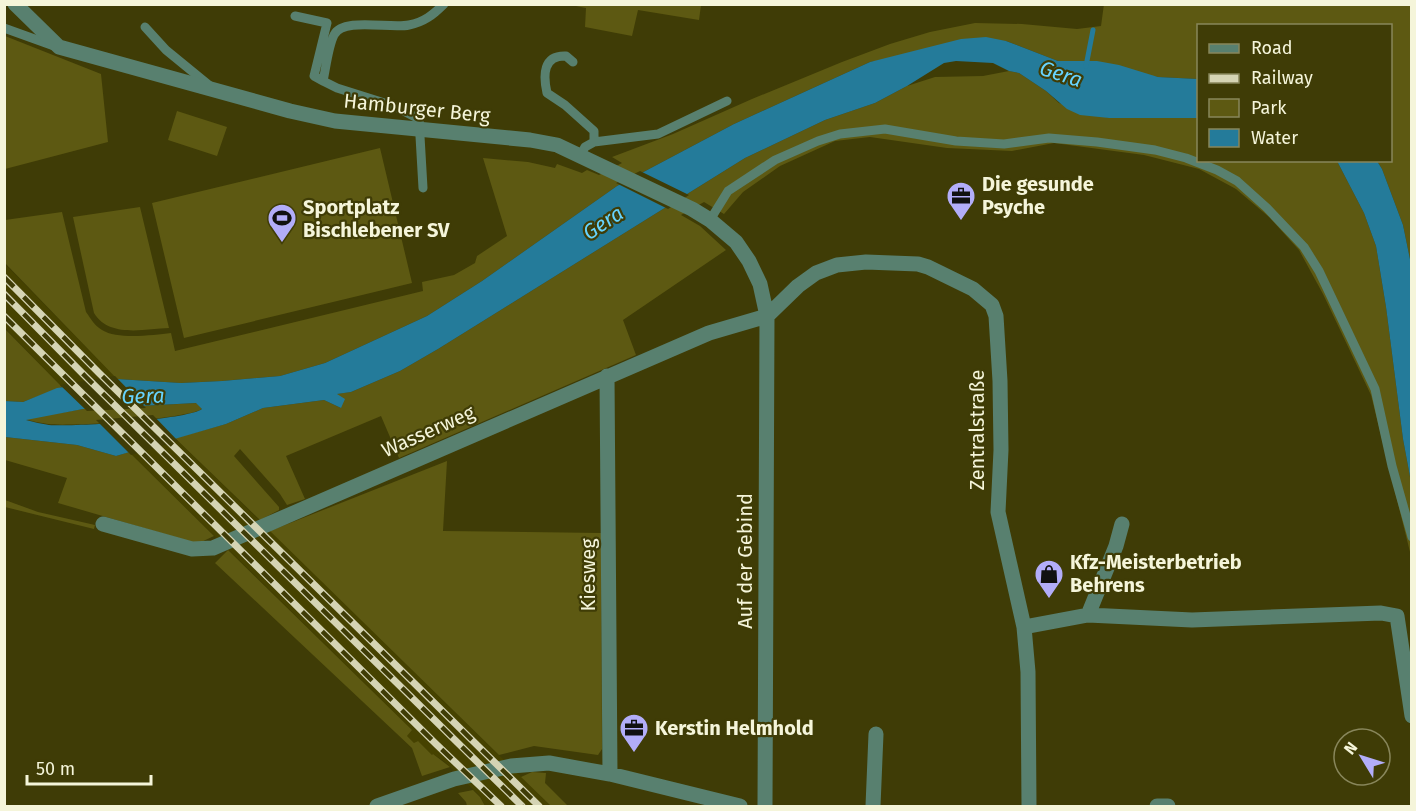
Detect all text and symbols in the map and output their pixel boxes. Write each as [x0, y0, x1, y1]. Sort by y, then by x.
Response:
legend [1197, 24, 1392, 162]
text: Road [1251, 37, 1293, 59]
water label: Gera [1036, 55, 1086, 93]
text: Railway [1251, 67, 1313, 89]
street label: Hamburger Berg [342, 88, 492, 128]
text: Park [1251, 97, 1287, 119]
text: Water [1251, 127, 1298, 149]
place label: Die gesunde Psyche [982, 172, 1094, 219]
office icon: Die gesunde Psyche [945, 180, 977, 222]
place label: Sportplatz Bischlebener SV [303, 195, 450, 242]
water label: Gera [578, 200, 628, 246]
sports icon: Sportplatz Bischlebener SV [266, 202, 298, 244]
street label: Zentralstraße [965, 370, 989, 490]
water label: Gera [121, 383, 165, 409]
street label: Wasserweg [378, 400, 479, 462]
street label: Auf der Gebind [733, 493, 757, 629]
street label: Kiesweg [576, 538, 600, 612]
place label: Kfz-Meisterbetrieb Behrens [1070, 550, 1242, 597]
shop icon: Kfz-Meisterbetrieb Behrens [1033, 558, 1065, 600]
office icon: Kerstin Helmhold [618, 712, 650, 754]
place label: Kerstin Helmhold [655, 716, 814, 740]
north arrow [1332, 727, 1392, 787]
text: N [1340, 738, 1361, 758]
scale bar [27, 748, 152, 786]
text: 50 m [36, 758, 75, 780]

